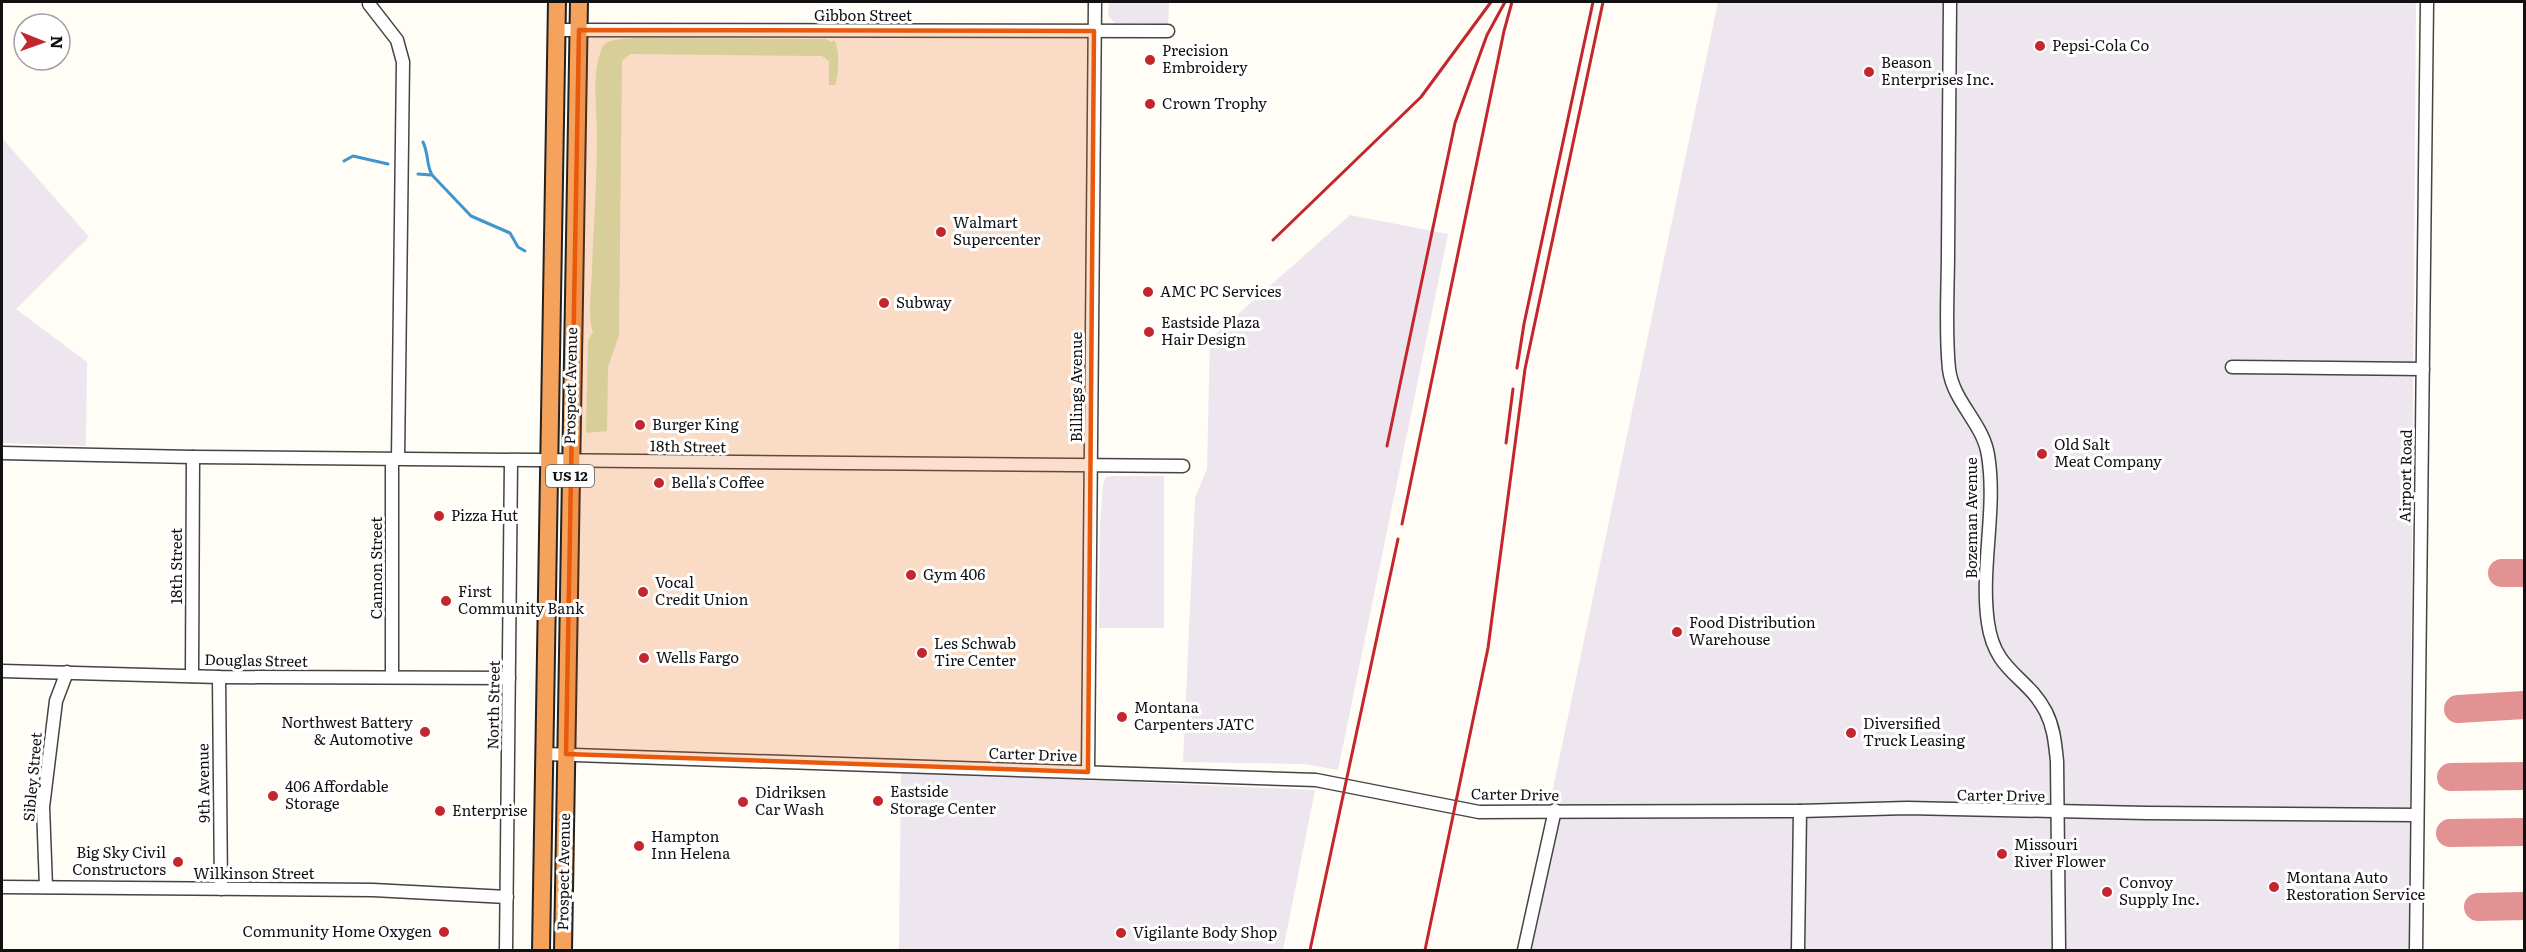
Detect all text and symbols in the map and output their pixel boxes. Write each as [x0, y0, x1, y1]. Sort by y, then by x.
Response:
street label: Gibbon Street [814, 3, 912, 26]
north arrow [12, 12, 72, 72]
place label: Pepsi-Cola Co [2052, 33, 2149, 56]
text: N [46, 35, 70, 49]
place label: Precision Embroidery [1162, 38, 1248, 78]
marker: Pepsi-Cola Co [2033, 39, 2047, 53]
place label: Beason Enterprises Inc. [1881, 50, 1995, 90]
marker: Precision Embroidery [1143, 53, 1157, 67]
marker: Beason Enterprises Inc. [1862, 65, 1876, 79]
place label: Crown Trophy [1162, 91, 1267, 114]
marker: Crown Trophy [1143, 97, 1157, 111]
place label: Walmart Supercenter [953, 210, 1040, 250]
marker: Walmart Supercenter [934, 225, 948, 239]
place label: AMC PC Services [1160, 279, 1281, 302]
marker: AMC PC Services [1141, 285, 1155, 299]
place label: Subway [896, 290, 952, 313]
marker: Subway [877, 296, 891, 310]
place label: Eastside Plaza Hair Design [1161, 310, 1261, 350]
marker: Eastside Plaza Hair Design [1142, 325, 1156, 339]
street label: Prospect Avenue [557, 327, 582, 445]
street label: Billings Avenue [1064, 332, 1087, 442]
place label: Burger King [652, 412, 740, 435]
marker: Burger King [633, 418, 647, 432]
street label: Airport Road [2392, 429, 2417, 523]
place label: Old Salt Meat Company [2054, 432, 2162, 472]
street label: 18th Street [650, 433, 726, 458]
marker: Old Salt Meat Company [2035, 447, 2049, 461]
street label: Bozeman Avenue [1959, 457, 1982, 579]
road number: US 12 [546, 465, 594, 487]
place label: Bella's Coffee [671, 470, 765, 493]
marker: Bella's Coffee [652, 476, 666, 490]
place label: Pizza Hut [451, 503, 518, 526]
marker: Pizza Hut [432, 509, 446, 523]
street label: Cannon Street [364, 517, 387, 619]
street label: 18th Street [164, 528, 187, 604]
place label: Gym 406 [923, 562, 985, 585]
marker: Gym 406 [904, 568, 918, 582]
place label: Vocal Credit Union [655, 570, 748, 610]
place label: First Community Bank [458, 579, 585, 619]
marker: Vocal Credit Union [636, 585, 650, 599]
marker: First Community Bank [439, 594, 453, 608]
place label: Food Distribution Warehouse [1689, 610, 1816, 650]
marker: Food Distribution Warehouse [1670, 625, 1684, 639]
place label: Les Schwab Tire Center [934, 631, 1016, 671]
place label: Wells Fargo [656, 645, 739, 668]
marker: Les Schwab Tire Center [915, 646, 929, 660]
street label: Douglas Street [204, 647, 308, 672]
marker: Wells Fargo [637, 651, 651, 665]
street label: North Street [480, 660, 505, 750]
place label: Montana Carpenters JATC [1134, 695, 1254, 735]
place label: Northwest Battery & Automotive [281, 710, 413, 750]
marker: Montana Carpenters JATC [1115, 710, 1129, 724]
place label: Diversified Truck Leasing [1863, 711, 1966, 751]
marker: Northwest Battery & Automotive [418, 725, 432, 739]
marker: Diversified Truck Leasing [1844, 726, 1858, 740]
street label: Sibley Street [16, 731, 47, 822]
street label: Carter Drive [988, 740, 1078, 767]
street label: 9th Avenue [190, 743, 215, 823]
place label: 406 Affordable Storage [285, 774, 389, 814]
place label: Eastside Storage Center [890, 779, 996, 819]
place label: Didriksen Car Wash [755, 780, 826, 820]
street label: Carter Drive [1471, 781, 1560, 806]
street label: Carter Drive [1957, 782, 2046, 807]
marker: 406 Affordable Storage [266, 789, 280, 803]
marker: Eastside Storage Center [871, 794, 885, 808]
marker: Didriksen Car Wash [736, 795, 750, 809]
place label: Enterprise [452, 798, 528, 821]
marker: Enterprise [433, 804, 447, 818]
street label: Prospect Avenue [550, 813, 575, 931]
place label: Hampton Inn Helena [651, 824, 731, 864]
place label: Missouri River Flower [2014, 832, 2106, 872]
marker: Hampton Inn Helena [632, 839, 646, 853]
place label: Big Sky Civil Constructors [72, 840, 166, 880]
marker: Missouri River Flower [1995, 847, 2009, 861]
marker: Big Sky Civil Constructors [171, 855, 185, 869]
street label: Wilkinson Street [193, 861, 315, 884]
place label: Montana Auto Restoration Service [2286, 865, 2426, 905]
place label: Convoy Supply Inc. [2119, 870, 2200, 910]
marker: Montana Auto Restoration Service [2267, 880, 2281, 894]
marker: Convoy Supply Inc. [2100, 885, 2114, 899]
place label: Community Home Oxygen [242, 919, 432, 942]
place label: Vigilante Body Shop [1133, 920, 1277, 943]
marker: Community Home Oxygen [437, 925, 451, 939]
marker: Vigilante Body Shop [1114, 926, 1128, 940]

